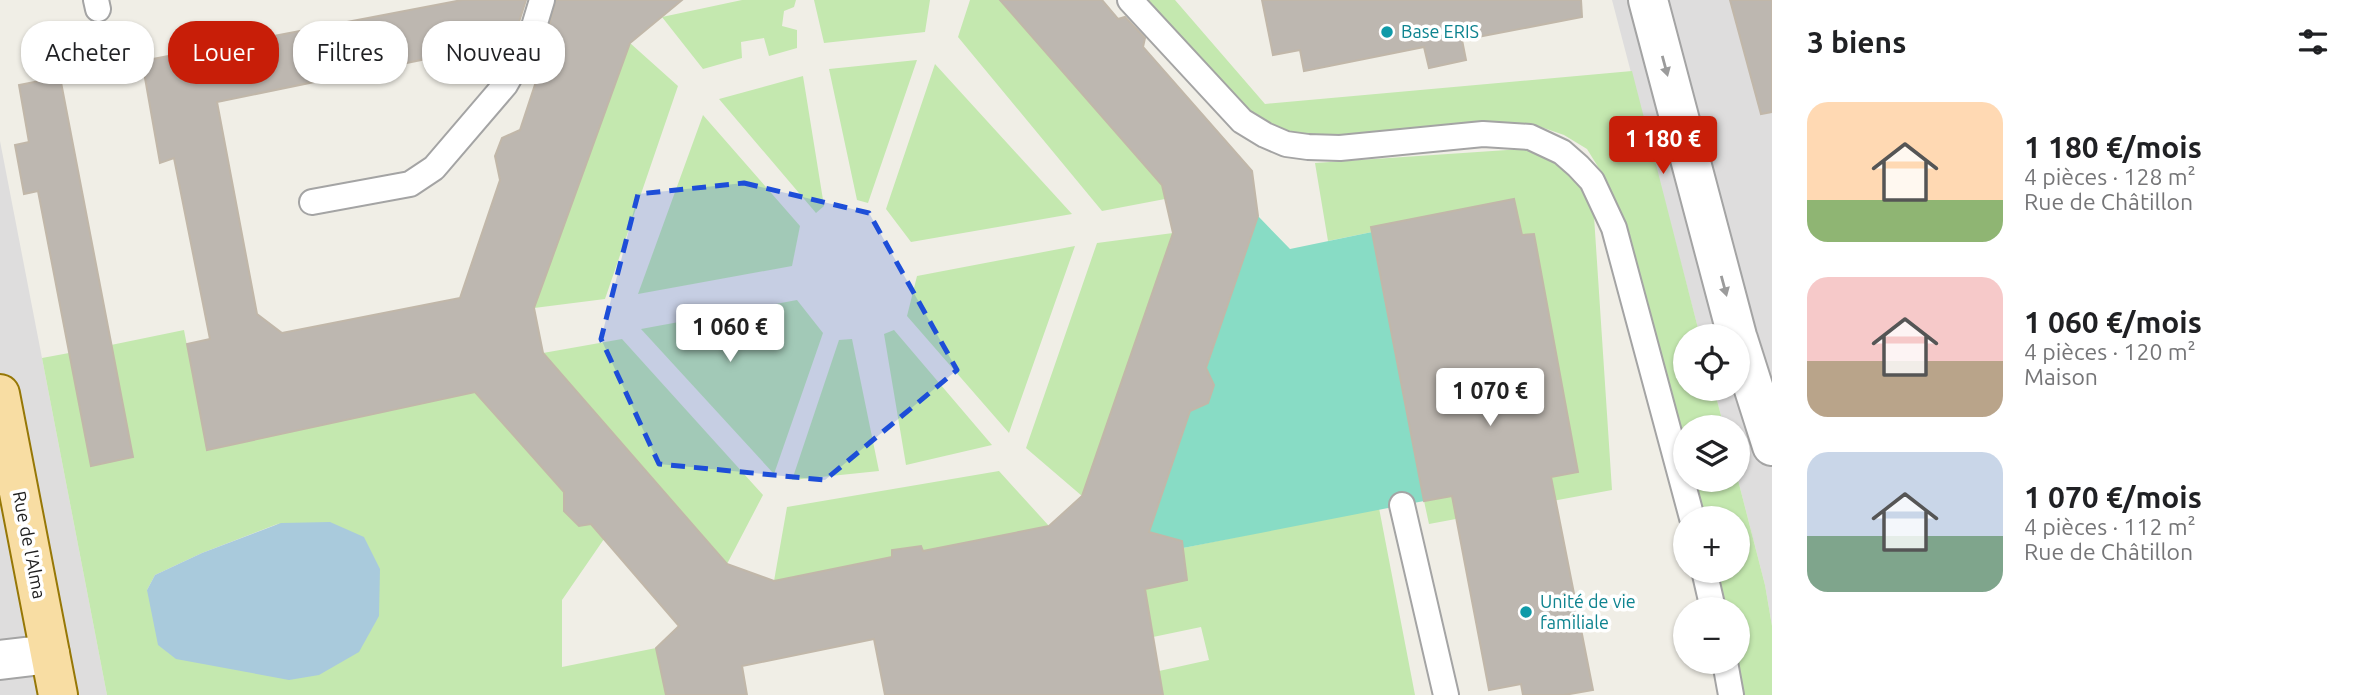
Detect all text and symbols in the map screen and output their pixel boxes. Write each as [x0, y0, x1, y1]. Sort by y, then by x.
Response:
chip: Acheter [21, 21, 154, 84]
chip: Louer [168, 21, 279, 84]
chip: Filtres [293, 21, 408, 84]
chip: Nouveau [422, 21, 565, 84]
place label: Base ERIS [1401, 21, 1479, 41]
icon: filters [2294, 23, 2332, 61]
marker: Base ERIS [1379, 24, 1395, 40]
text: 3 biens [1807, 25, 1906, 59]
one-way arrow [1660, 55, 1671, 77]
pin: 1 180 € [1598, 116, 1728, 176]
text: 1 180 € [1625, 126, 1701, 151]
icon: home [1863, 130, 1947, 214]
text: 1 180 €/mois [2024, 130, 2202, 164]
text: 4 pièces · 128 m² [2024, 164, 2196, 189]
text: Rue de Châtillon [2024, 189, 2193, 214]
one-way arrow [1719, 276, 1729, 297]
pin: 1 060 € [665, 304, 795, 364]
icon: home [1863, 305, 1947, 389]
text: 1 060 €/mois [2024, 305, 2202, 339]
text: 1 060 € [692, 314, 768, 339]
map controls [1673, 324, 1750, 674]
button: locate [1673, 324, 1750, 401]
text: 4 pièces · 120 m² [2024, 339, 2196, 364]
text: Maison [2024, 364, 2098, 389]
pin: 1 070 € [1425, 368, 1555, 428]
text: 1 070 € [1452, 378, 1528, 403]
button: layers [1673, 415, 1750, 492]
icon: home [1863, 480, 1947, 564]
text: 1 070 €/mois [2024, 480, 2202, 514]
street label: Rue de l'Alma [10, 489, 50, 600]
button: + [1673, 506, 1750, 583]
text: 4 pièces · 112 m² [2024, 514, 2196, 539]
text: Rue de Châtillon [2024, 539, 2193, 564]
place label: Unité de vie familiale [1540, 591, 1636, 632]
button: − [1673, 597, 1750, 674]
marker: Unité de vie familiale [1518, 604, 1534, 620]

